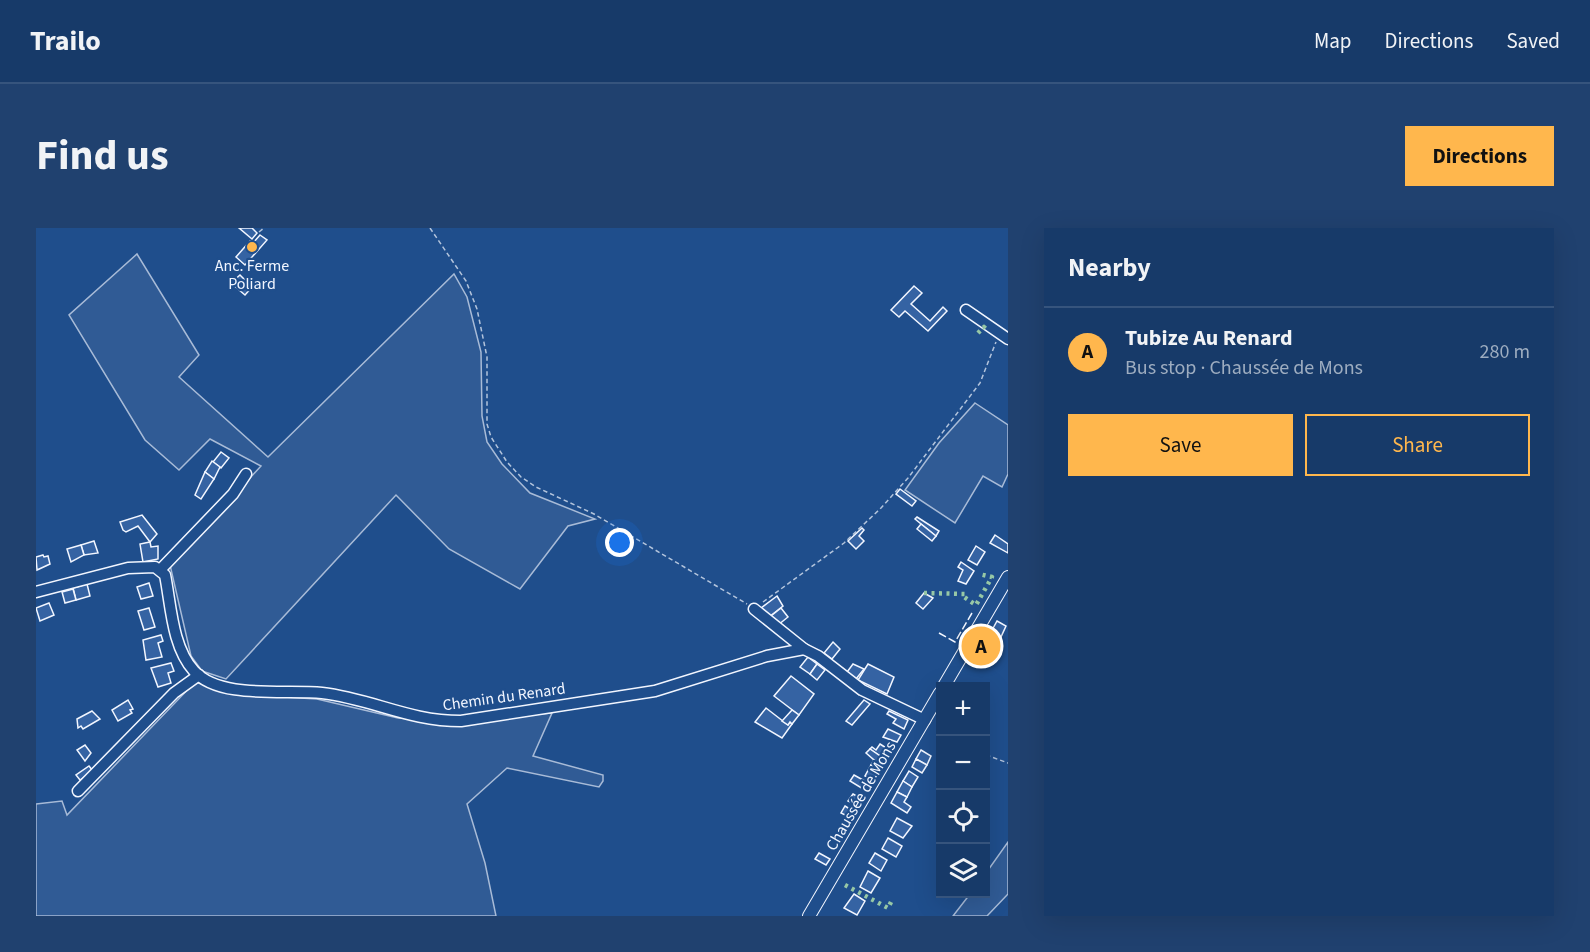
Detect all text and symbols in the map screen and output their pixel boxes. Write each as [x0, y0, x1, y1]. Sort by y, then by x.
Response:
text: Trailo [30, 21, 101, 61]
text: Map [1314, 26, 1352, 56]
text: Directions [1385, 26, 1473, 56]
text: Saved [1506, 26, 1560, 56]
text: Find us [36, 126, 169, 186]
button: Directions [1405, 126, 1554, 186]
marker: Anc. Ferme Poliard [245, 240, 259, 254]
text: Nearby [1068, 249, 1151, 286]
place label: Anc. Ferme Poliard [215, 255, 289, 295]
text: Tubize Au Renard [1125, 322, 1293, 354]
text: A [1082, 338, 1093, 366]
text: 280 m [1480, 338, 1530, 366]
text: Bus stop · Chaussée de Mons [1125, 354, 1363, 382]
button: Save [1068, 414, 1293, 476]
button: Share [1305, 414, 1530, 476]
your location [605, 528, 634, 557]
pin: A [962, 624, 1000, 668]
street label: Chemin du Renard [441, 678, 567, 716]
map controls [936, 682, 990, 898]
button: + [936, 682, 990, 736]
button: − [936, 736, 990, 790]
street label: Chaussée de Mons [821, 737, 901, 855]
button: locate [936, 790, 990, 844]
button: layers [936, 844, 990, 898]

